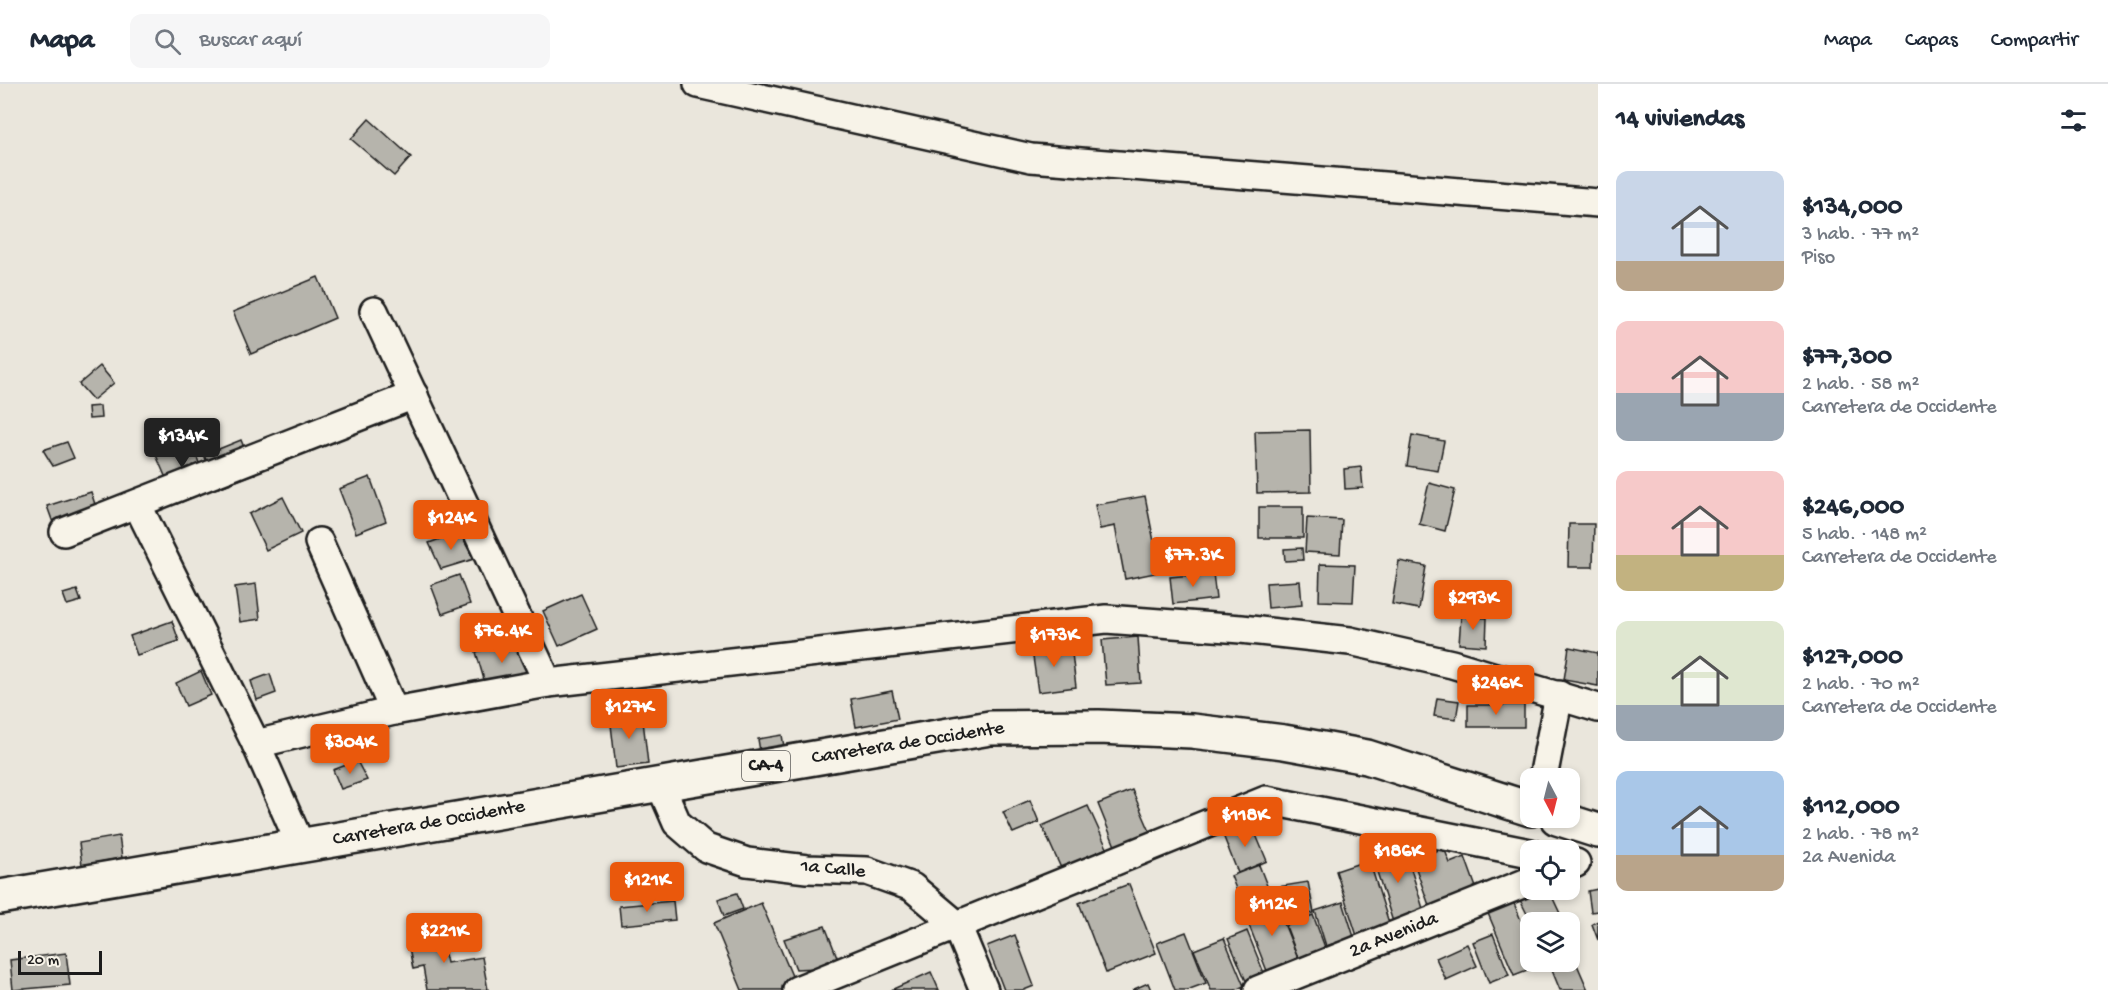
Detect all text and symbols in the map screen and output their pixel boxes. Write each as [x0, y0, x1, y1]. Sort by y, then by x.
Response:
search box [130, 14, 550, 68]
text: Mapa [30, 25, 94, 58]
icon: search [151, 25, 184, 58]
text: Buscar aquí [199, 28, 302, 54]
text: Mapa [1824, 29, 1872, 54]
text: Capas [1905, 29, 1958, 54]
text: Compartir [1991, 29, 2078, 54]
icon: filters [2057, 104, 2090, 137]
text: 14 viviendas [1616, 105, 1744, 136]
text: $134,000 [1802, 193, 1902, 224]
icon: home [1664, 195, 1736, 267]
text: 3 hab. · 77 m² [1802, 224, 1919, 247]
text: Piso [1802, 247, 1835, 270]
text: $77,300 [1802, 343, 1892, 374]
icon: home [1664, 345, 1736, 417]
text: 2 hab. · 58 m² [1802, 374, 1919, 397]
text: Carretera de Occidente [1802, 397, 1997, 420]
pin: $134K [140, 418, 224, 469]
text: $134K [158, 426, 206, 449]
text: $246,000 [1802, 493, 1904, 524]
icon: home [1664, 495, 1736, 567]
pin: $124K [409, 500, 493, 551]
text: $124K [427, 508, 475, 531]
text: 5 hab. · 148 m² [1802, 524, 1927, 547]
pin: $77.3K [1144, 537, 1242, 588]
text: $77.3K [1164, 545, 1222, 568]
text: Carretera de Occidente [1802, 547, 1997, 570]
pin: $293K [1431, 580, 1515, 631]
text: $293K [1448, 588, 1498, 611]
pin: $76.4K [453, 613, 551, 664]
pin: $173K [1012, 617, 1096, 668]
text: $76.4K [474, 621, 530, 644]
text: $173K [1030, 625, 1078, 648]
text: $127,000 [1802, 643, 1903, 674]
icon: home [1664, 645, 1736, 717]
pin: $246K [1454, 665, 1538, 716]
text: $246K [1471, 673, 1521, 696]
text: 2 hab. · 70 m² [1802, 674, 1920, 697]
pin: $127K [587, 689, 671, 740]
text: $127K [605, 697, 653, 720]
text: Carretera de Occidente [1802, 697, 1997, 720]
street label: Carretera de Occidente [810, 717, 1007, 771]
pin: $304K [308, 724, 392, 775]
text: $304K [324, 732, 376, 755]
road number: CA-4 [742, 751, 790, 781]
north arrow [1520, 768, 1580, 828]
map controls [1520, 768, 1580, 972]
text: $112,000 [1802, 793, 1900, 824]
icon: home [1664, 795, 1736, 867]
street label: Carretera de Occidente [331, 796, 527, 852]
pin: $118K [1203, 797, 1287, 848]
text: $118K [1221, 805, 1269, 828]
text: 2 hab. · 78 m² [1802, 824, 1919, 847]
pin: $186K [1356, 833, 1440, 884]
button: locate [1520, 840, 1580, 900]
text: $186K [1373, 841, 1423, 864]
text: 2a Avenida [1802, 847, 1895, 870]
street label: 1a Calle [799, 856, 867, 884]
pin: $121K [605, 862, 689, 913]
text: $121K [624, 870, 670, 893]
pin: $112K [1230, 886, 1314, 937]
text: $112K [1249, 894, 1295, 917]
street label: 2a Avenida [1346, 908, 1442, 964]
button: layers [1520, 912, 1580, 972]
pin: $221K [402, 913, 486, 964]
text: $221K [420, 921, 468, 944]
scale bar [18, 948, 102, 976]
text: 20 m [27, 952, 59, 971]

